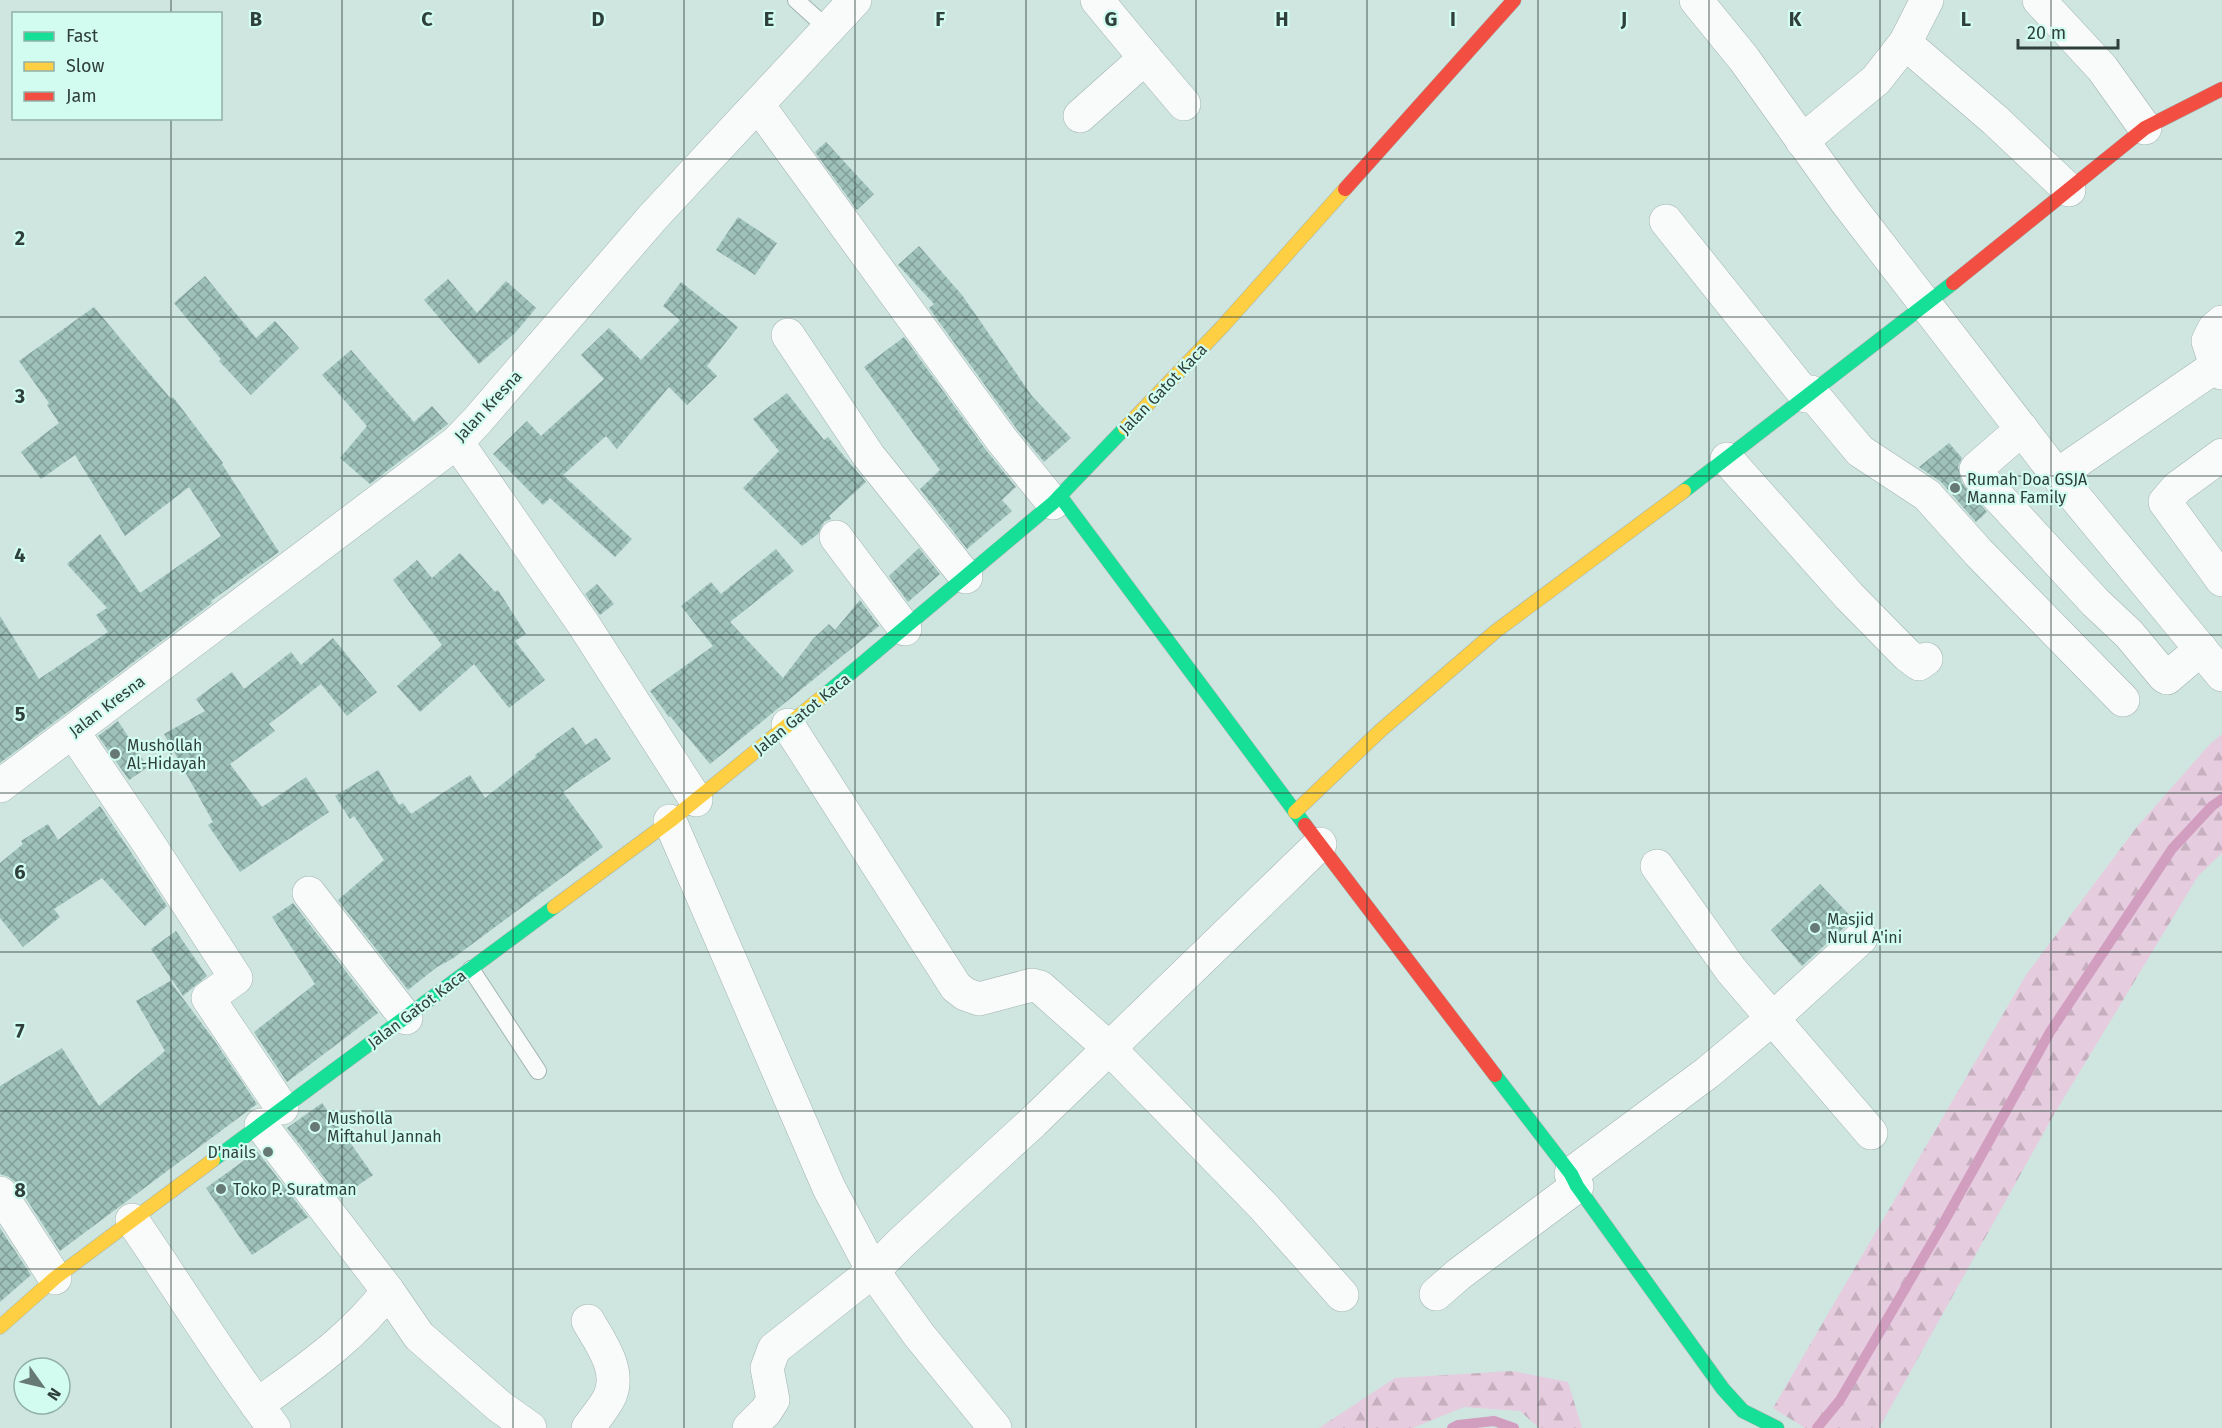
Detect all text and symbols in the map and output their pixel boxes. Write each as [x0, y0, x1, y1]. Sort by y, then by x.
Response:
text: B [250, 7, 262, 31]
text: C [421, 7, 433, 31]
text: D [591, 7, 605, 31]
text: E [764, 7, 774, 31]
text: F [935, 7, 945, 31]
text: G [1105, 7, 1117, 31]
text: H [1275, 7, 1289, 31]
text: I [1450, 7, 1456, 31]
text: J [1620, 7, 1627, 31]
text: K [1789, 7, 1802, 31]
text: L [1961, 7, 1971, 31]
legend [12, 12, 222, 120]
scale bar [2018, 12, 2118, 50]
text: 20 m [2027, 22, 2066, 44]
text: Fast [66, 25, 99, 47]
text: Slow [66, 55, 105, 77]
text: Jam [66, 85, 97, 107]
text: 2 [15, 226, 25, 250]
street label: Jalan Gatot Kaca [1115, 340, 1211, 438]
street label: Jalan Kresna [450, 367, 526, 445]
text: 3 [14, 384, 25, 408]
place label: Rumah Doa GSJA Manna Family [1967, 470, 2088, 507]
marker: Rumah Doa GSJA Manna Family [1948, 481, 1962, 495]
text: 4 [14, 543, 26, 567]
street label: Jalan Gatot Kaca [750, 669, 854, 759]
street label: Jalan Kresna [65, 671, 149, 741]
text: 5 [15, 702, 26, 726]
place label: Mushollah Al-Hidayah [127, 736, 206, 773]
marker: Mushollah Al-Hidayah [108, 747, 122, 761]
text: 6 [14, 860, 26, 884]
place label: Masjid Nurul A'ini [1827, 910, 1902, 947]
marker: Masjid Nurul A'ini [1808, 921, 1822, 935]
street label: Jalan Gatot Kaca [364, 966, 470, 1052]
text: 7 [15, 1019, 25, 1043]
place label: Musholla Miftahul Jannah [327, 1109, 442, 1146]
marker: Musholla Miftahul Jannah [308, 1120, 322, 1134]
place label: D'nails [207, 1143, 256, 1162]
marker: D'nails [261, 1145, 275, 1159]
text: 8 [14, 1178, 26, 1202]
place label: Toko P. Suratman [233, 1180, 357, 1199]
marker: Toko P. Suratman [214, 1182, 228, 1196]
north arrow [12, 1356, 72, 1416]
text: N [43, 1384, 65, 1404]

